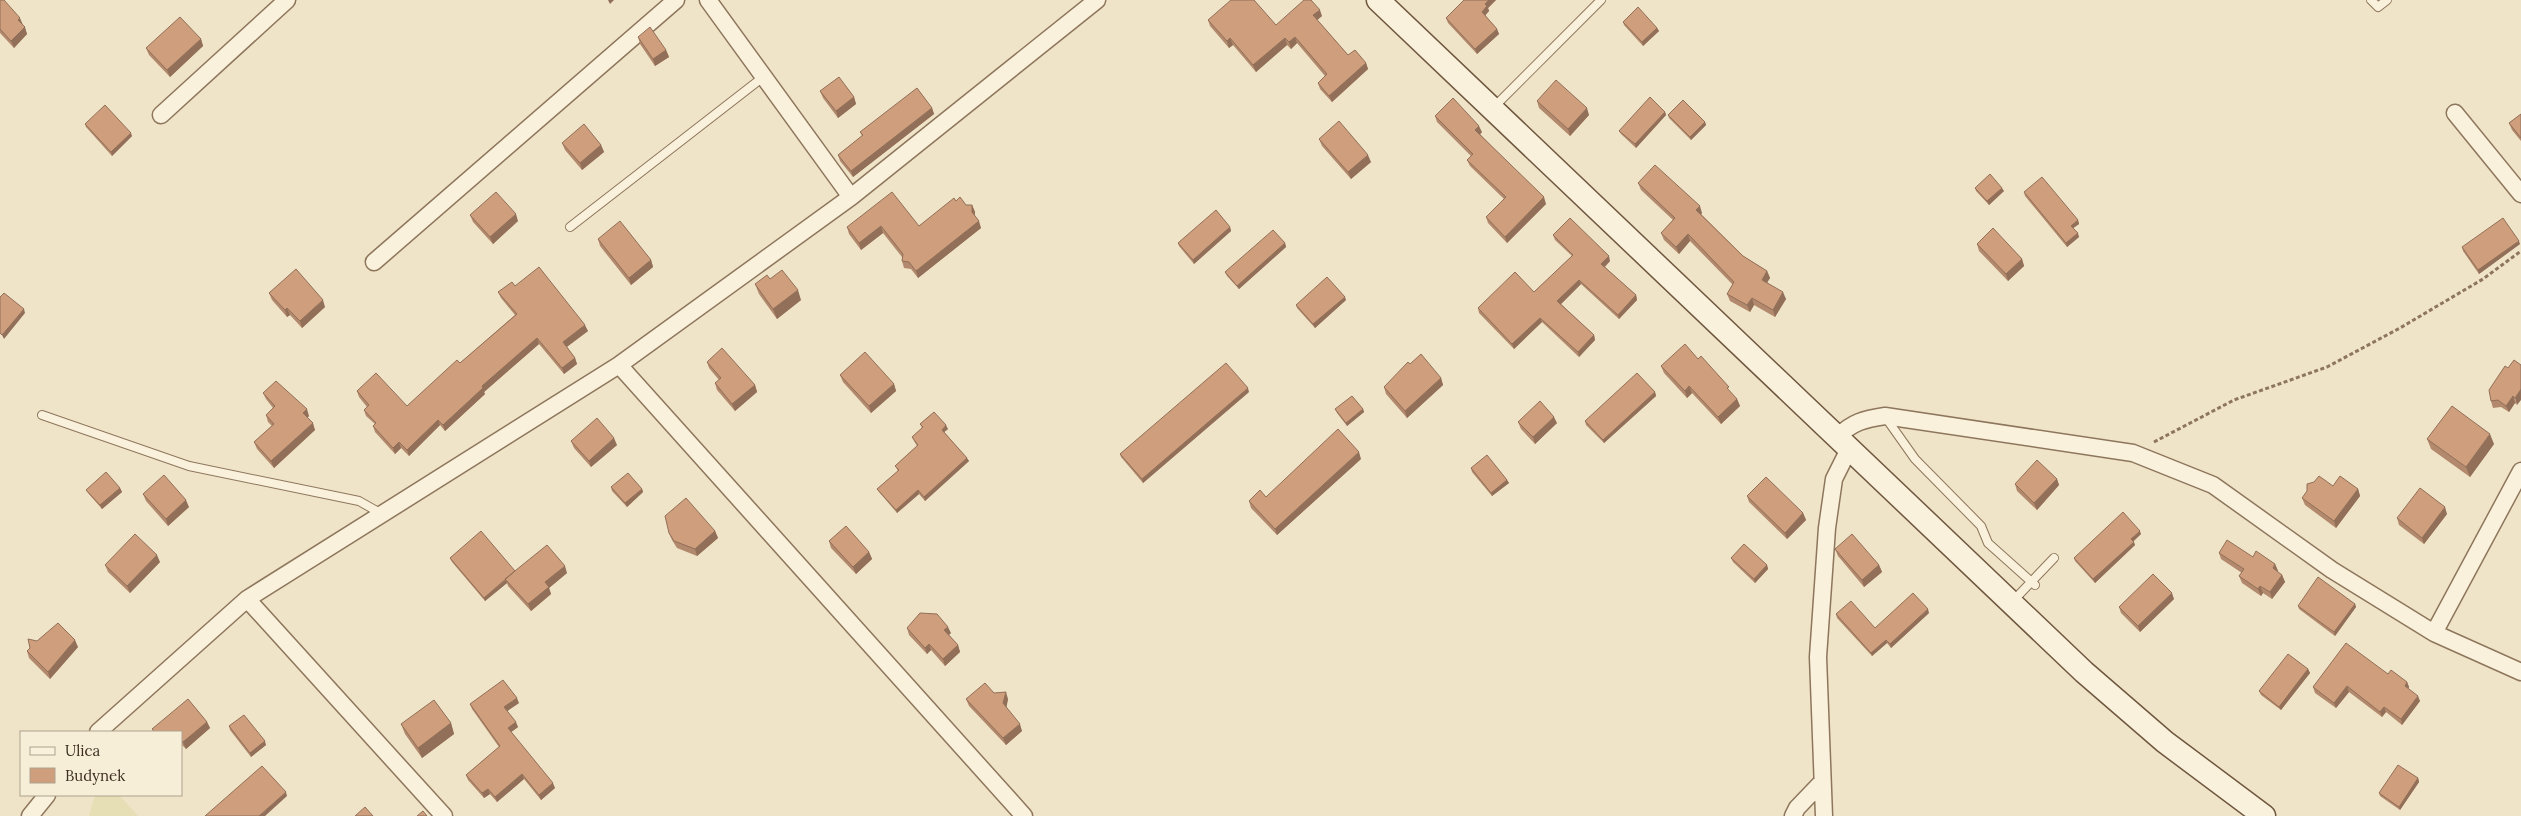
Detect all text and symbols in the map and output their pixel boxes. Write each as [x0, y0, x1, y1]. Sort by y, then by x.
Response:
legend [20, 731, 182, 796]
text: Ulica [65, 741, 101, 760]
text: Budynek [65, 766, 125, 785]

